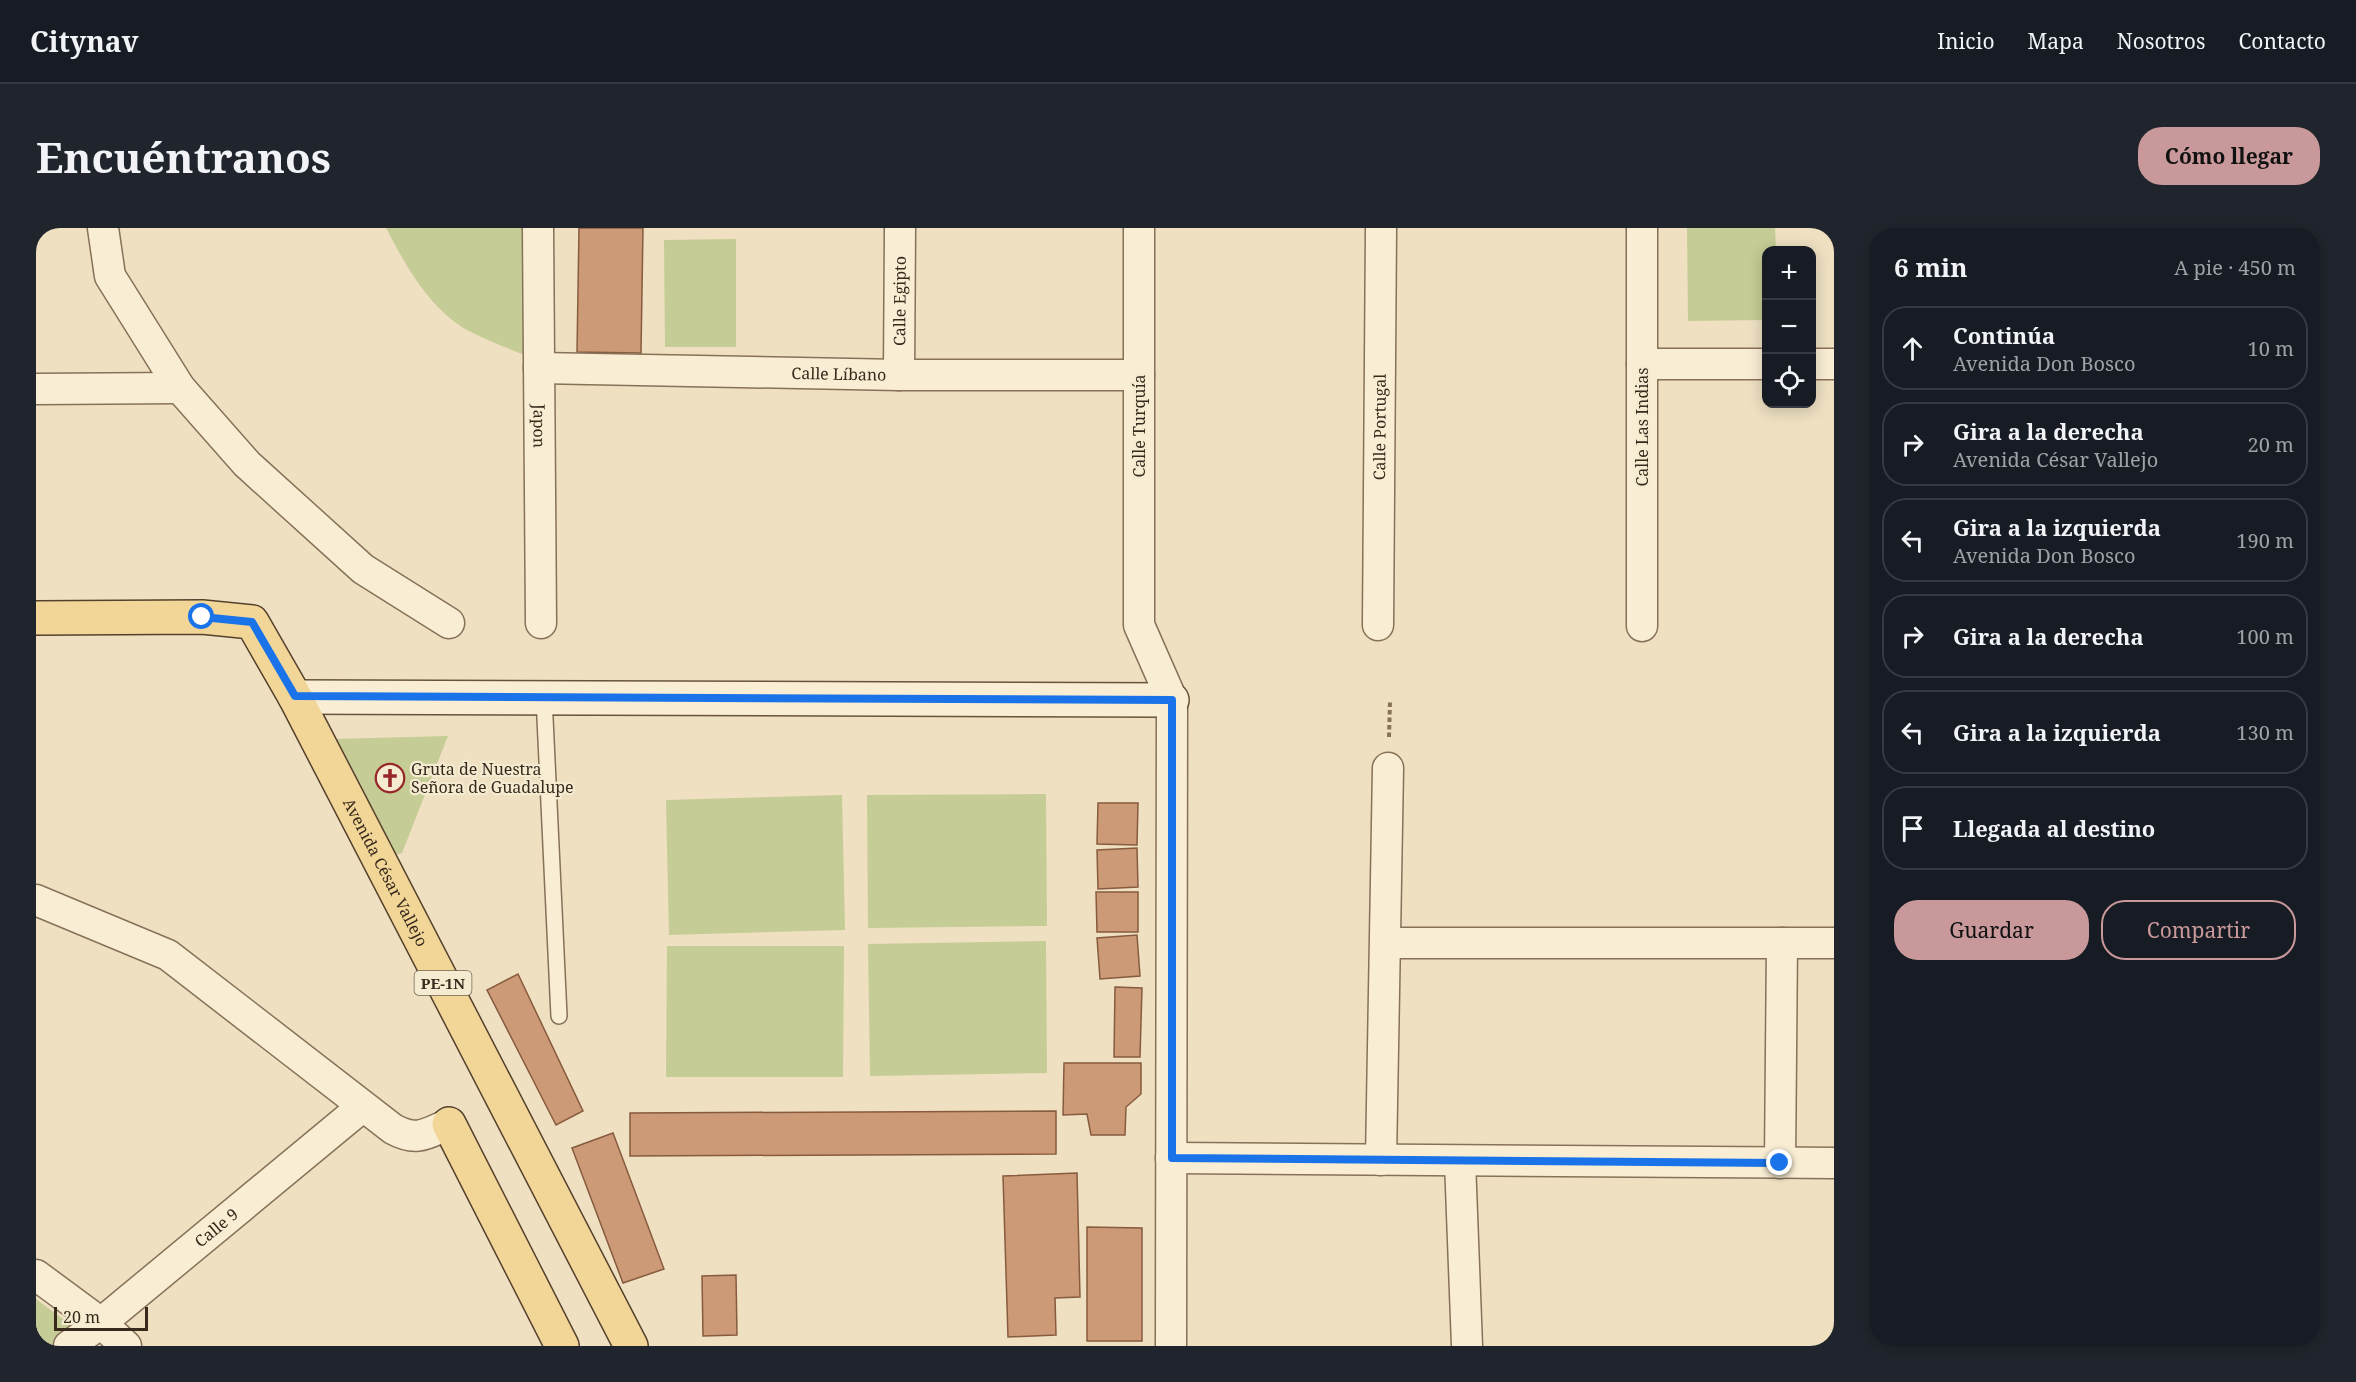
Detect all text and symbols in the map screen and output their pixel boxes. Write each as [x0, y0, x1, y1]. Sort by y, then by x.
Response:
text: Citynav [30, 22, 139, 60]
text: Inicio [1937, 27, 1995, 55]
text: Mapa [2028, 27, 2084, 55]
text: Nosotros [2117, 27, 2205, 55]
text: Contacto [2238, 27, 2326, 55]
button: Cómo llegar [2138, 127, 2320, 185]
text: Encuéntranos [36, 128, 331, 185]
map controls [1762, 246, 1816, 408]
button: + [1762, 246, 1816, 300]
text: 6 min [1894, 249, 1968, 285]
text: A pie · 450 m [2174, 254, 2296, 281]
street label: Calle Egipto [888, 256, 911, 346]
button: − [1762, 300, 1816, 354]
text: Continúa [1953, 320, 2055, 350]
icon: ahead [1896, 332, 1929, 365]
text: 10 m [2248, 335, 2294, 362]
text: Avenida Don Bosco [1953, 350, 2135, 377]
button: locate [1762, 354, 1816, 408]
street label: Calle Líbano [791, 362, 887, 386]
street label: Calle Las Indias [1631, 367, 1653, 487]
street label: Calle Turquía [1128, 374, 1150, 478]
street label: Calle Portugal [1368, 374, 1391, 480]
street label: Japon [528, 403, 551, 448]
text: Gira a la derecha [1953, 416, 2144, 446]
icon: right [1896, 428, 1929, 461]
text: 20 m [2248, 431, 2294, 458]
text: Avenida César Vallejo [1953, 446, 2158, 473]
text: Gira a la izquierda [1953, 512, 2161, 542]
icon: left [1896, 524, 1929, 557]
text: 190 m [2236, 527, 2294, 554]
text: Avenida Don Bosco [1953, 542, 2135, 569]
route start [188, 603, 214, 629]
icon: right [1896, 620, 1929, 653]
text: Gira a la derecha [1953, 621, 2144, 651]
text: 100 m [2236, 623, 2294, 650]
icon: left [1896, 716, 1929, 749]
text: Gira a la izquierda [1953, 717, 2161, 747]
text: 130 m [2236, 719, 2294, 746]
place label: Gruta de Nuestra Señora de Guadalupe [411, 758, 574, 798]
church icon: Gruta de Nuestra Señora de Guadalupe [374, 762, 406, 794]
street label: Avenida César Vallejo [338, 794, 433, 950]
icon: arrive [1896, 812, 1929, 845]
text: Llegada al destino [1953, 813, 2155, 843]
button: Guardar [1894, 900, 2089, 960]
button: Compartir [2101, 900, 2296, 960]
road number: PE-1N [414, 971, 472, 995]
route end [1766, 1149, 1792, 1175]
street label: Calle 9 [190, 1203, 243, 1252]
scale bar [54, 1304, 148, 1332]
text: 20 m [63, 1306, 100, 1328]

